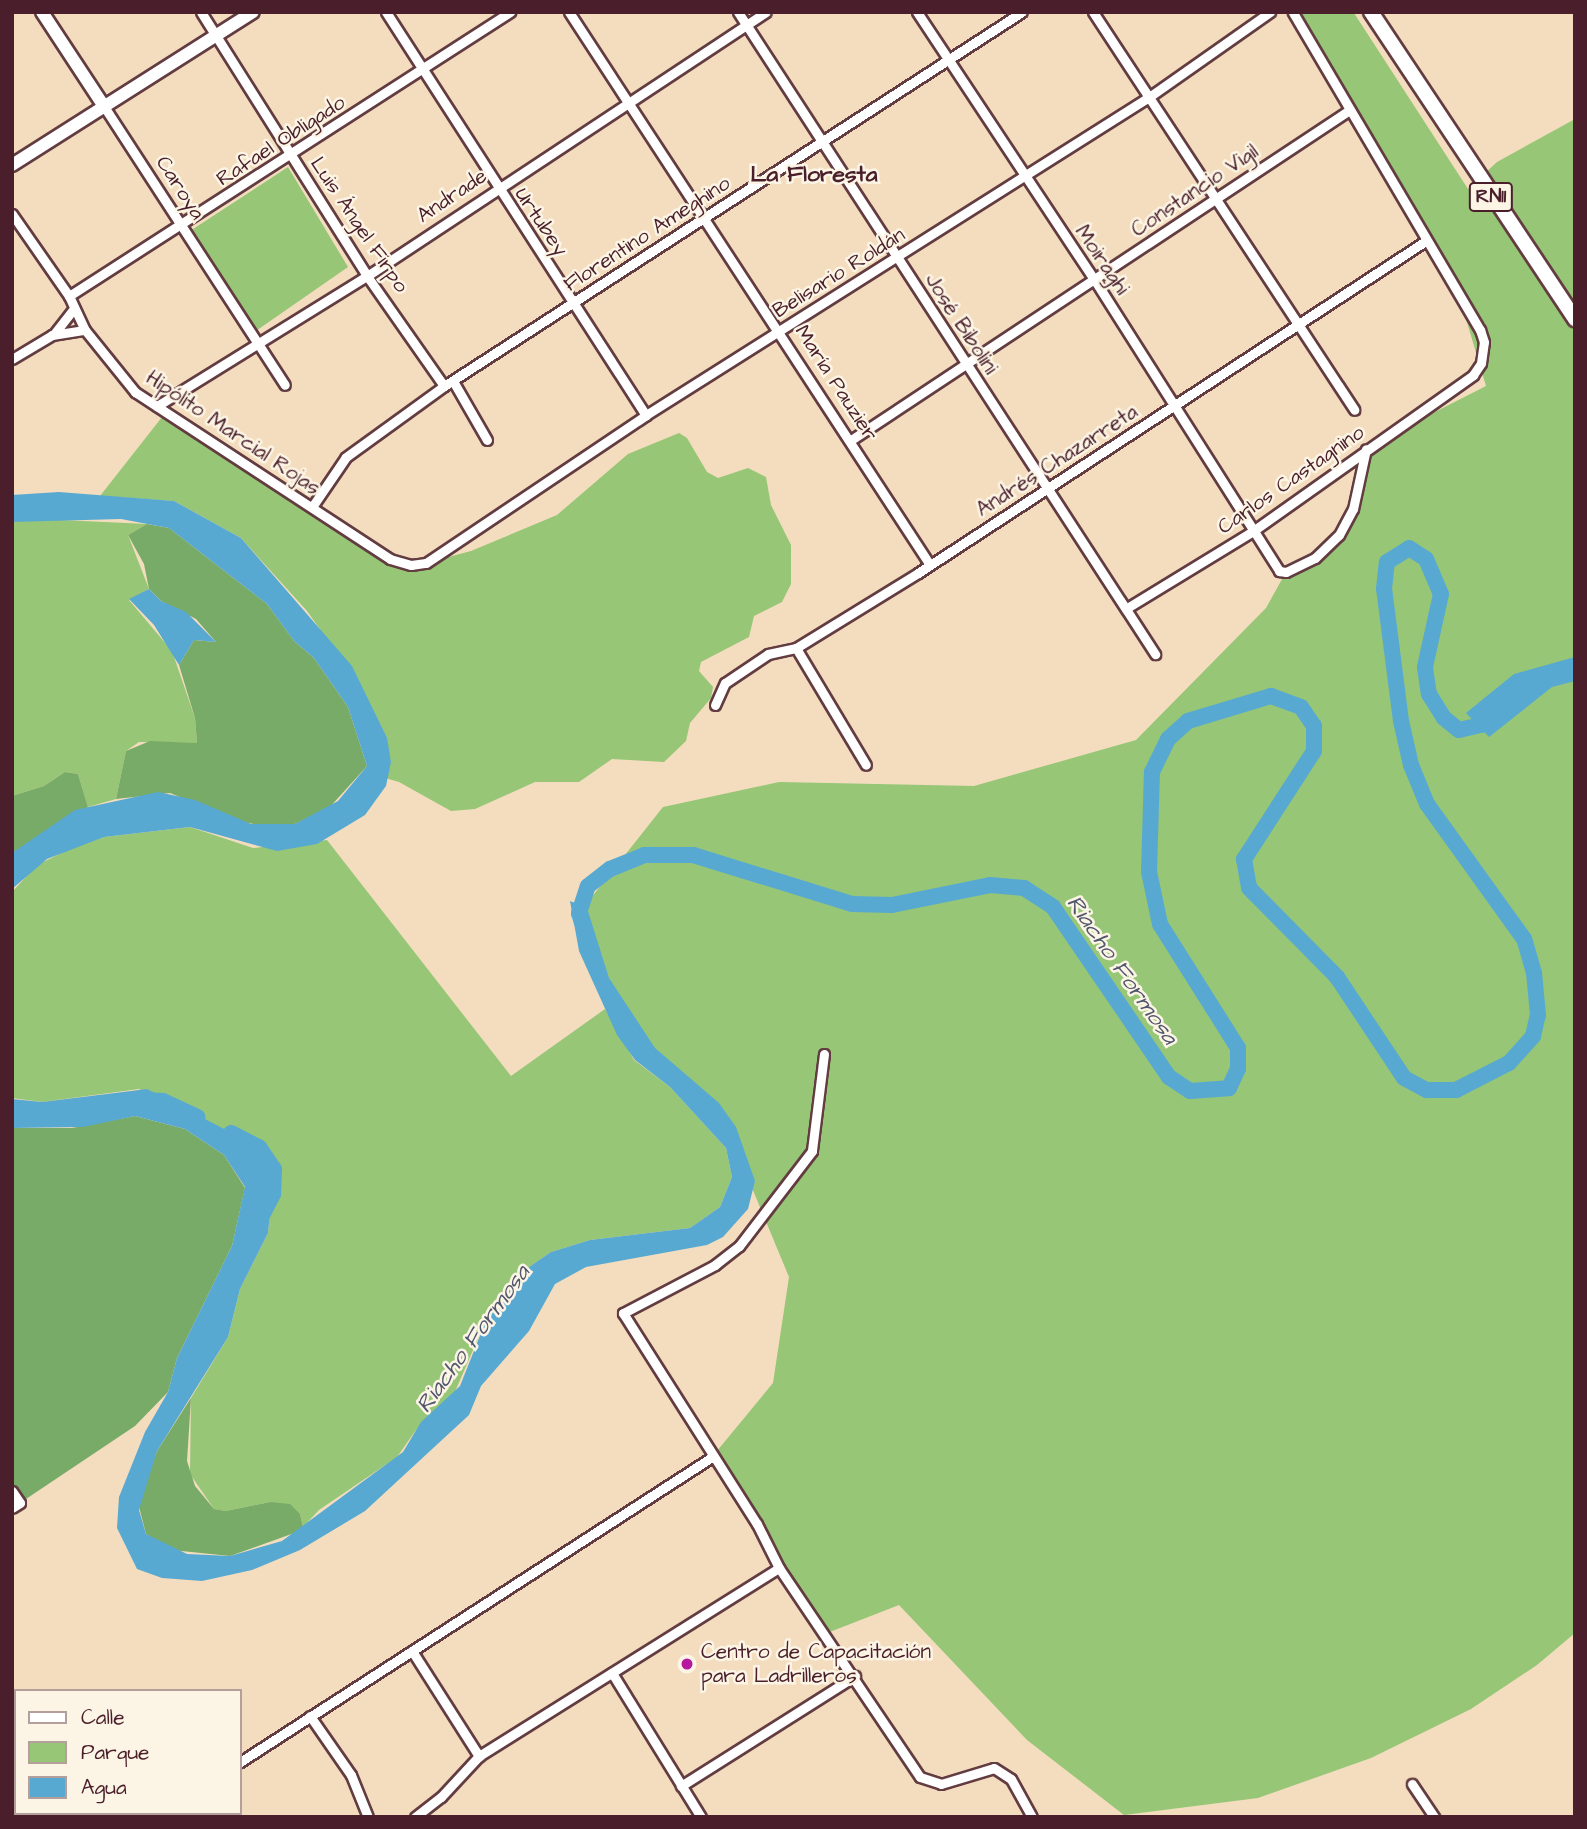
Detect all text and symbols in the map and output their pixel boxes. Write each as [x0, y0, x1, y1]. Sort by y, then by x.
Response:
street label: Rafael Obligado [212, 90, 350, 192]
street label: Constancio Vigil [1127, 139, 1263, 243]
street label: Caroya [150, 151, 210, 225]
street label: Luis Ángel Firpo [304, 152, 414, 298]
district label: La Floresta [751, 160, 877, 188]
street label: Andrade [412, 163, 492, 229]
street label: Florentino Ameghino [559, 171, 735, 297]
road number: RN11 [1468, 182, 1514, 212]
street label: Urtubey [509, 183, 573, 261]
street label: Moiraghi [1069, 220, 1135, 300]
street label: Belisario Roldán [768, 222, 910, 324]
street label: José Bibolini [919, 269, 1003, 379]
street label: María Pauzier [789, 320, 883, 446]
street label: Hipólito Marcial Rojas [141, 365, 325, 501]
street label: Andrés Chazarreta [972, 399, 1142, 523]
street label: Carlos Castagnino [1213, 420, 1369, 540]
water label: Riacho Formosa [1060, 890, 1184, 1050]
water label: Riacho Formosa [410, 1260, 536, 1418]
place label: Centro de Capacitación para Ladrilleros [701, 1639, 931, 1689]
marker: Centro de Capacitación para Ladrilleros [679, 1656, 695, 1672]
legend [14, 1689, 242, 1815]
text: Calle [81, 1703, 125, 1732]
text: Parque [81, 1738, 149, 1767]
text: Agua [81, 1773, 127, 1802]

